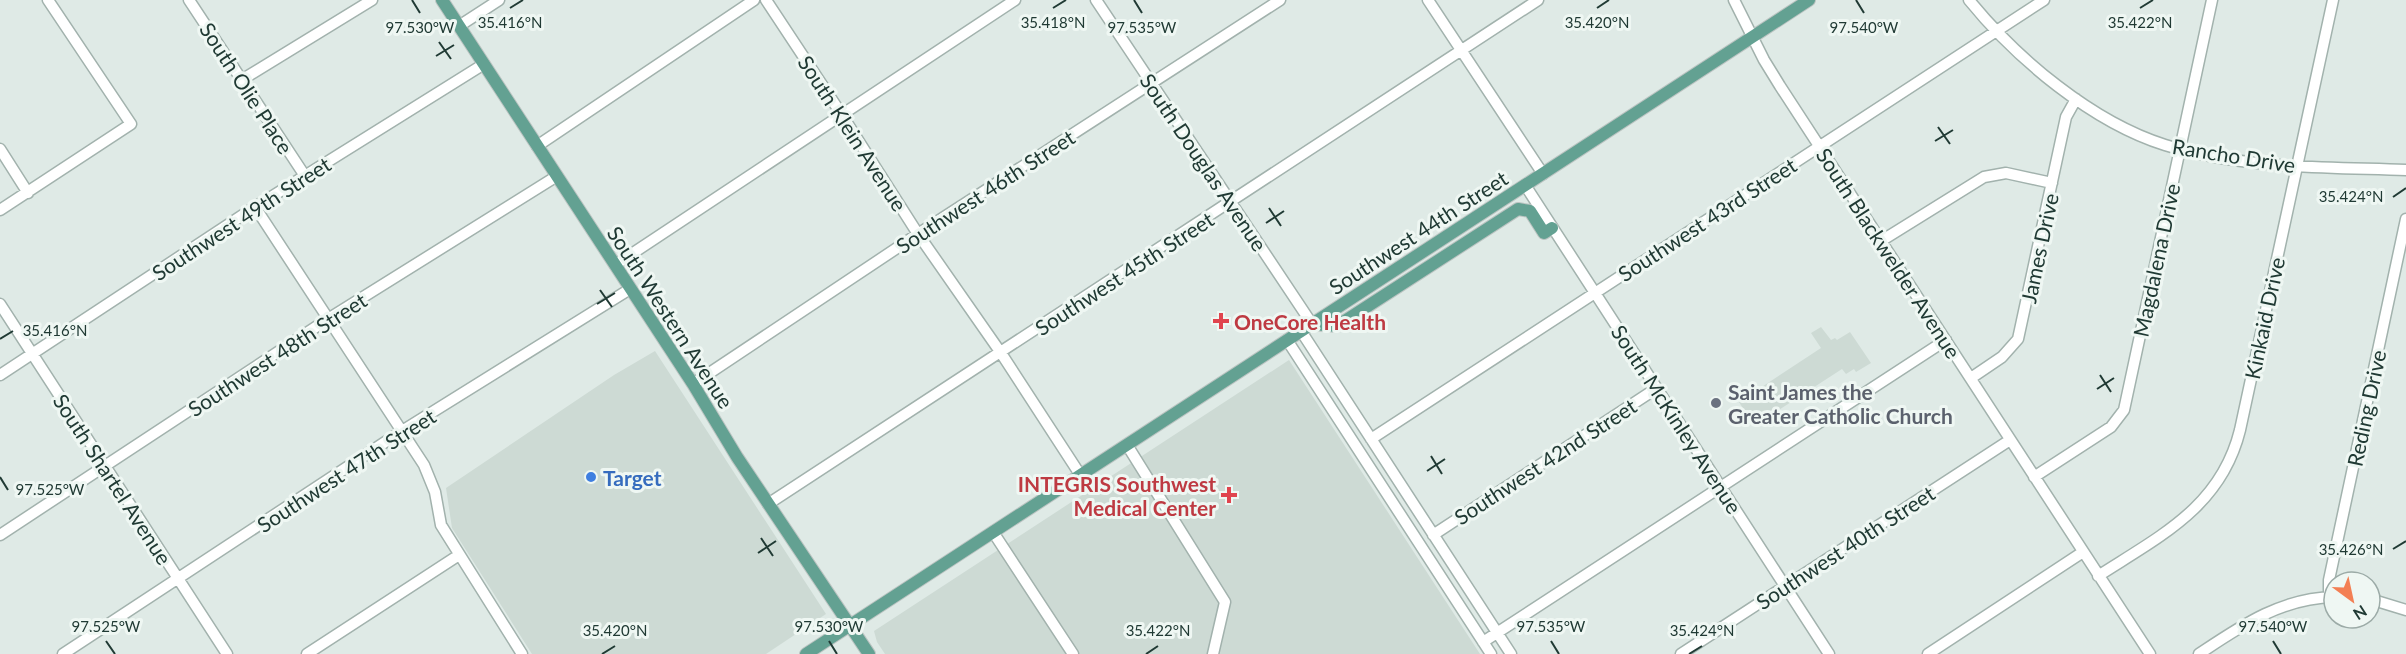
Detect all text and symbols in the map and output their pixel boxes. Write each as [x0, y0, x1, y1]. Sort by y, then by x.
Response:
text: 35.416°N [478, 13, 542, 31]
text: 35.418°N [1021, 13, 1085, 31]
text: 35.420°N [1565, 13, 1629, 31]
text: 35.422°N [2108, 13, 2172, 31]
street label: South Olie Place [195, 18, 299, 158]
text: 97.530°W [386, 18, 455, 36]
text: 97.535°W [1108, 18, 1177, 36]
text: 97.540°W [1830, 18, 1899, 36]
street label: South Klein Avenue [793, 51, 913, 215]
street label: South Douglas Avenue [1135, 69, 1273, 255]
street label: Southwest 46th Street [891, 124, 1079, 258]
street label: Rancho Drive [2171, 133, 2297, 177]
street label: South Blackwelder Avenue [1812, 143, 1966, 363]
street label: Southwest 49th Street [147, 151, 335, 285]
street label: Southwest 43rd Street [1613, 152, 1801, 286]
street label: Southwest 44th Street [1324, 165, 1512, 299]
street label: Magdalena Drive [2128, 181, 2184, 339]
text: 35.424°N [2319, 187, 2383, 205]
street label: James Drive [2015, 191, 2063, 305]
street label: Southwest 45th Street [1030, 206, 1218, 340]
street label: South Western Avenue [603, 221, 739, 413]
street label: Kinkaid Drive [2239, 255, 2289, 381]
street label: Southwest 48th Street [183, 287, 371, 421]
place label: OneCore Health [1234, 309, 1386, 334]
marker: OneCore Health [1212, 312, 1230, 330]
street label: South McKinley Avenue [1607, 320, 1747, 518]
text: 35.416°N [23, 321, 87, 339]
street label: Reding Drive [2341, 347, 2391, 469]
place label: Saint James the Greater Catholic Church [1728, 379, 1953, 428]
street label: South Shartel Avenue [49, 389, 177, 569]
street label: Southwest 42nd Street [1449, 393, 1641, 529]
marker: Saint James the Greater Catholic Church [1709, 396, 1723, 410]
street label: Southwest 47th Street [252, 403, 440, 537]
place label: Target [603, 465, 662, 490]
marker: Target [584, 470, 598, 484]
place label: INTEGRIS Southwest Medical Center [1018, 471, 1216, 520]
text: 97.525°W [16, 480, 85, 498]
street label: Southwest 40th Street [1751, 480, 1939, 614]
marker: INTEGRIS Southwest Medical Center [1220, 486, 1238, 504]
text: 35.426°N [2319, 540, 2383, 558]
north arrow [2322, 570, 2382, 630]
text: N [2350, 602, 2371, 624]
text: 97.525°W [72, 617, 141, 635]
text: 97.530°W [795, 617, 864, 635]
text: 97.535°W [1517, 617, 1586, 635]
text: 97.540°W [2239, 617, 2308, 635]
text: 35.420°N [583, 621, 647, 639]
text: 35.422°N [1126, 621, 1190, 639]
text: 35.424°N [1670, 621, 1734, 639]

